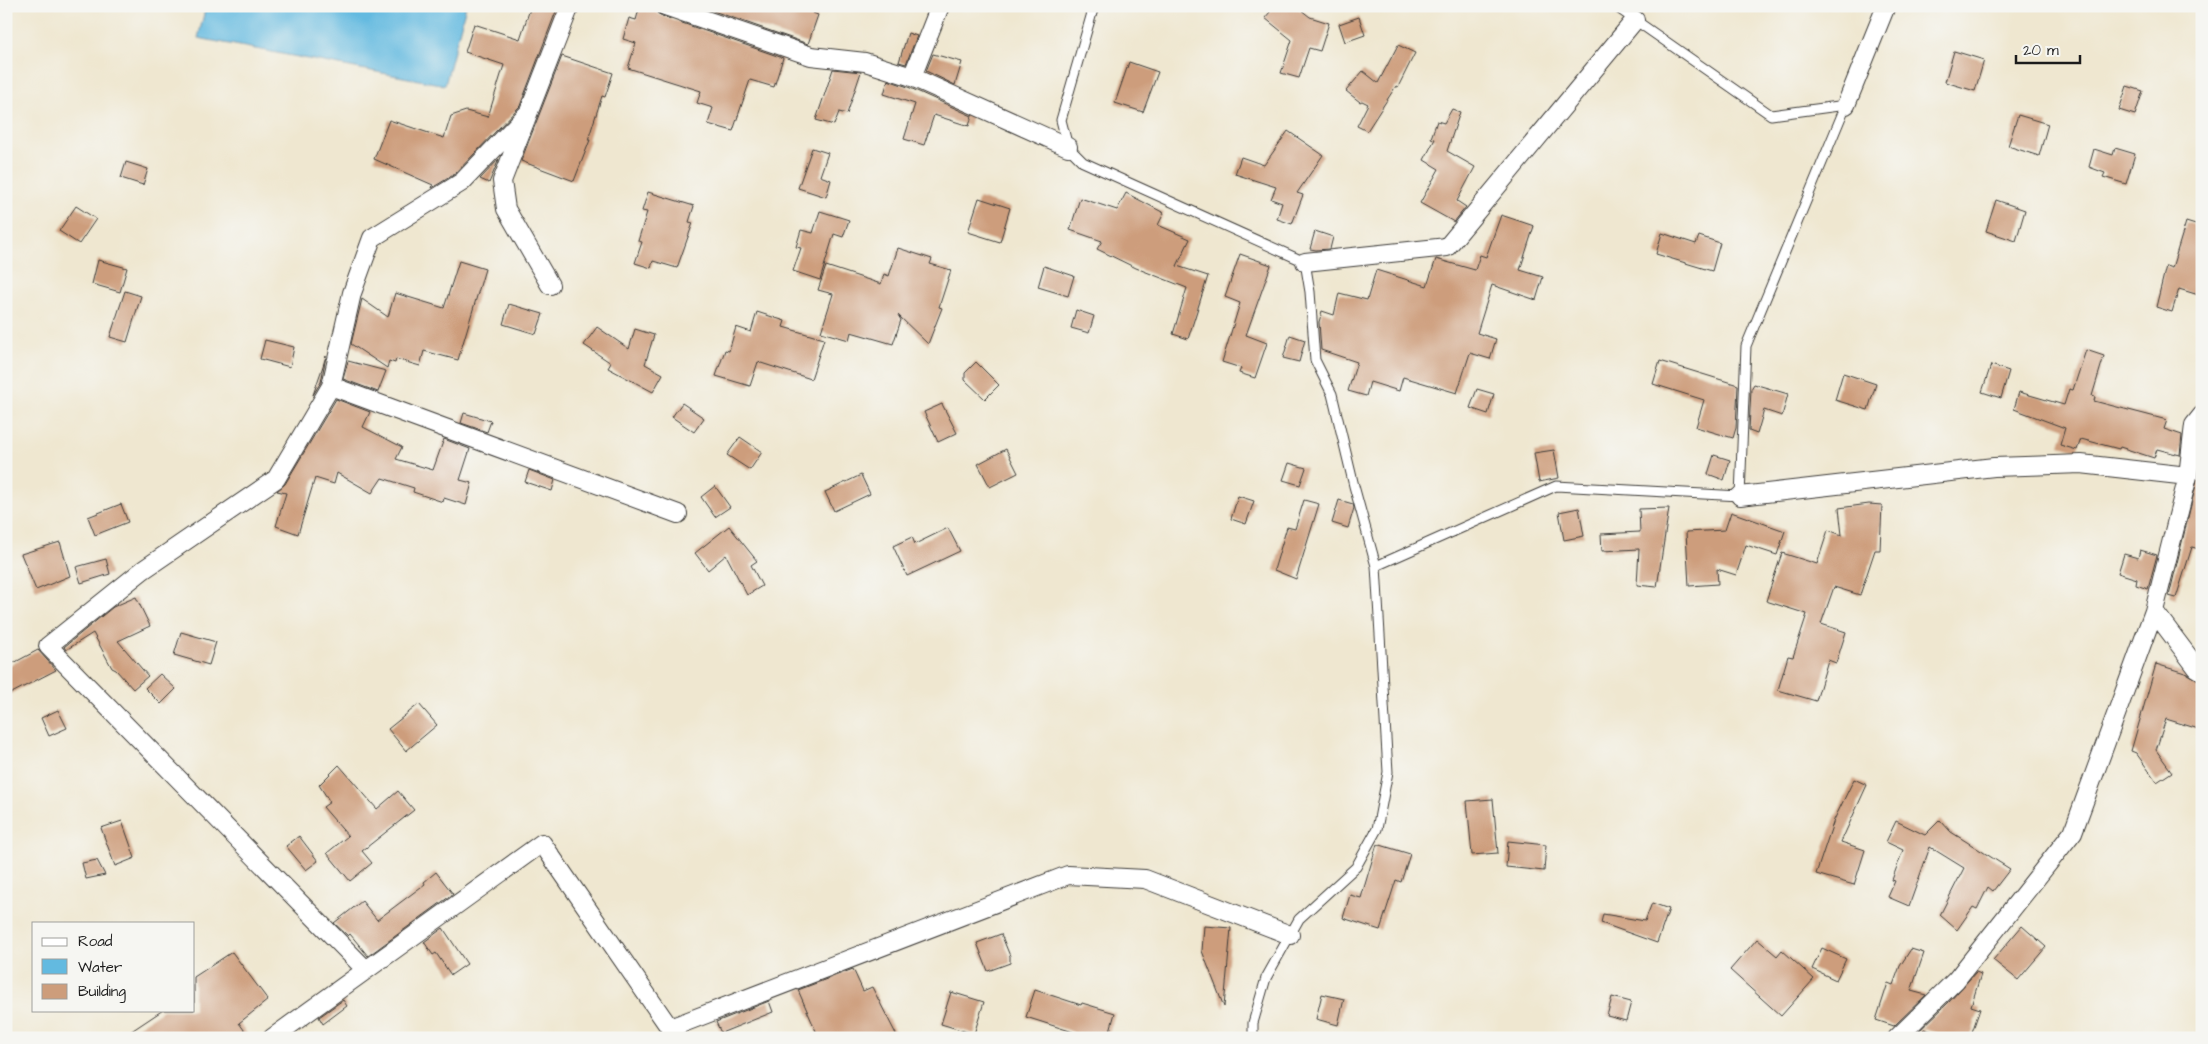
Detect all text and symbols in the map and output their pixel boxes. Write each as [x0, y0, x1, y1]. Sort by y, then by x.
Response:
scale bar [2016, 32, 2079, 64]
text: 20 m [2023, 40, 2059, 61]
legend [32, 922, 195, 1012]
text: Road [78, 931, 113, 952]
text: Water [78, 957, 122, 978]
text: Building [78, 981, 126, 1003]

